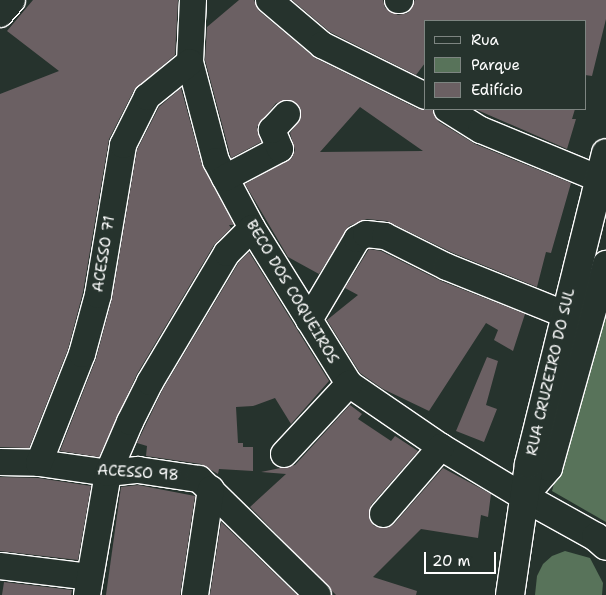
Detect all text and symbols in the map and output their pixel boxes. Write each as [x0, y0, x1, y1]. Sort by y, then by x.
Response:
legend [424, 20, 586, 110]
text: Rua [471, 30, 499, 50]
text: Parque [471, 55, 520, 75]
text: Edifício [471, 80, 523, 100]
street label: ACESSO 71 [89, 215, 119, 293]
street label: BECO DOS COQUEIROS [242, 217, 342, 367]
street label: RUA CRUZEIRO DO SUL [523, 287, 579, 457]
street label: ACESSO 98 [97, 461, 179, 485]
scale bar [426, 542, 498, 574]
text: 20 m [432, 551, 471, 571]

